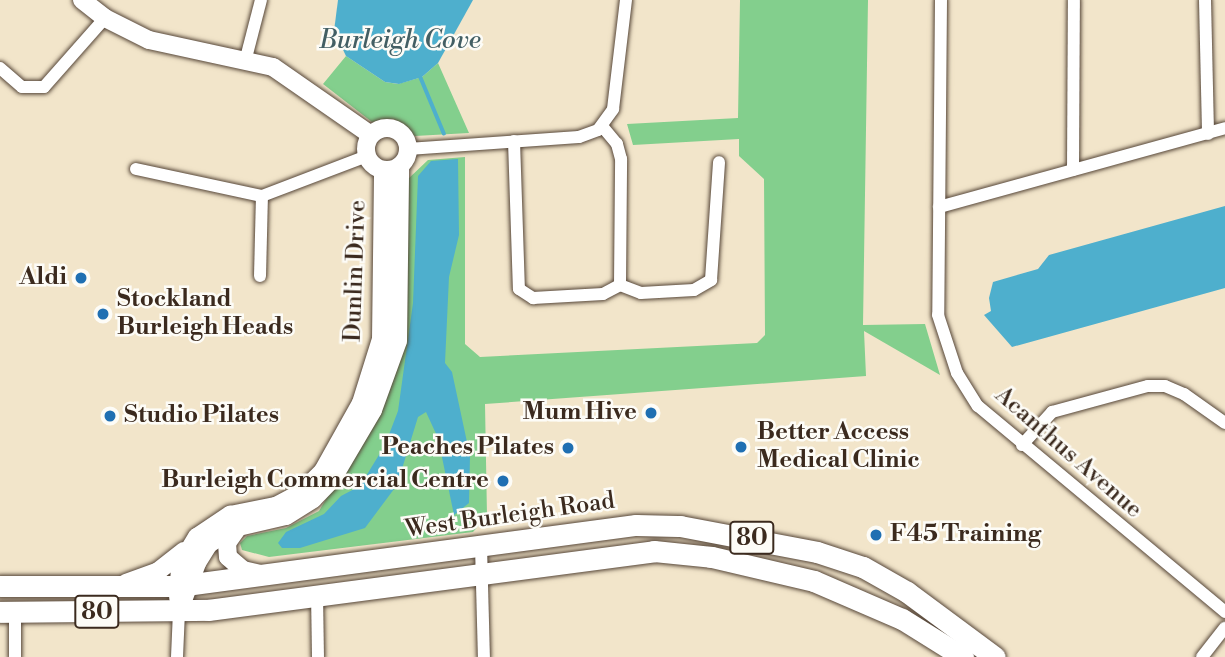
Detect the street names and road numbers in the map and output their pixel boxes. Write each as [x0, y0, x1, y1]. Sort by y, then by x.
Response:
street label: Dunlin Drive [339, 200, 373, 342]
street label: Acanthus Avenue [988, 381, 1148, 525]
street label: West Burleigh Road [403, 487, 617, 545]
road number: 80 [729, 518, 775, 558]
road number: 80 [74, 592, 120, 632]

